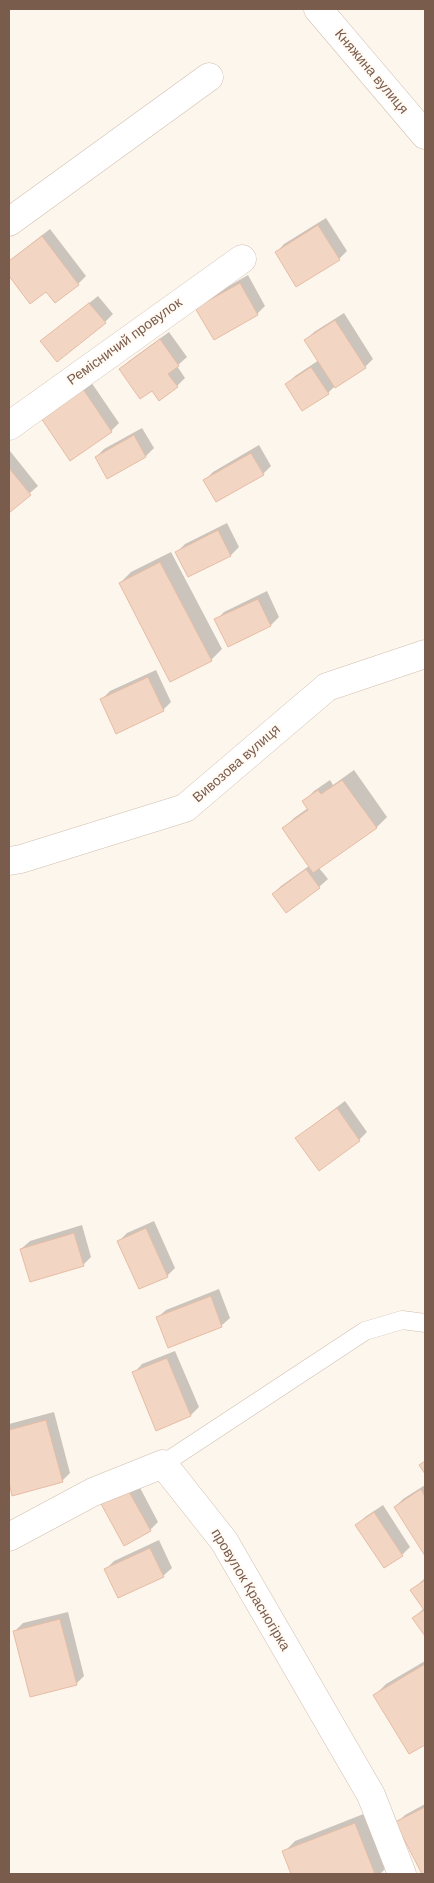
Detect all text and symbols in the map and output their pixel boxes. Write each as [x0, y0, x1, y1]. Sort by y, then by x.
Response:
street label: Княжина вулиця [331, 26, 411, 118]
street label: Ремісничий провулок [64, 295, 186, 389]
street label: Вивозова вулиця [190, 721, 284, 807]
street label: провулок Красногірка [207, 1526, 293, 1654]

